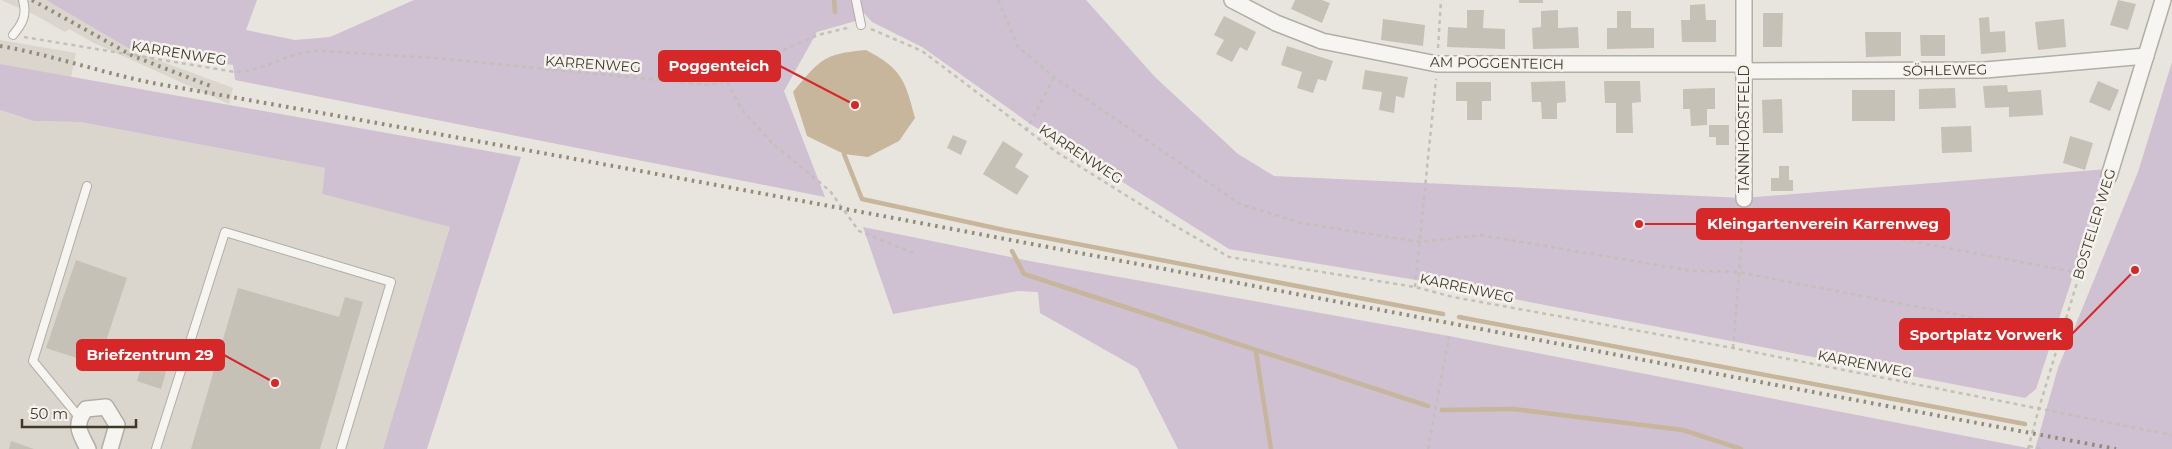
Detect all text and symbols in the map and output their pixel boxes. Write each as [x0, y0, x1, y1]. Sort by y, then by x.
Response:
street label: KARRENWEG [130, 37, 228, 69]
callout: Poggenteich [659, 51, 780, 81]
street label: KARRENWEG [545, 52, 641, 76]
street label: AM POGGENTEICH [1430, 53, 1564, 73]
text: Poggenteich [669, 56, 769, 75]
street label: SÖHLEWEG [1902, 60, 1988, 80]
street label: TANNHORSTFELD [1735, 65, 1753, 193]
street label: KARRENWEG [1036, 120, 1126, 188]
street label: BOSTELER WEG [2069, 166, 2119, 282]
callout: Kleingartenverein Karrenweg [1697, 209, 1949, 239]
text: Kleingartenverein Karrenweg [1707, 214, 1939, 233]
street label: KARRENWEG [1418, 269, 1516, 307]
callout: Sportplatz Vorwerk [1900, 319, 2072, 349]
text: Sportplatz Vorwerk [1910, 325, 2062, 344]
callout: Briefzentrum 29 [77, 340, 224, 370]
text: Briefzentrum 29 [86, 345, 214, 364]
street label: KARRENWEG [1816, 346, 1914, 382]
scale bar [22, 396, 136, 428]
text: 50 m [30, 404, 68, 423]

